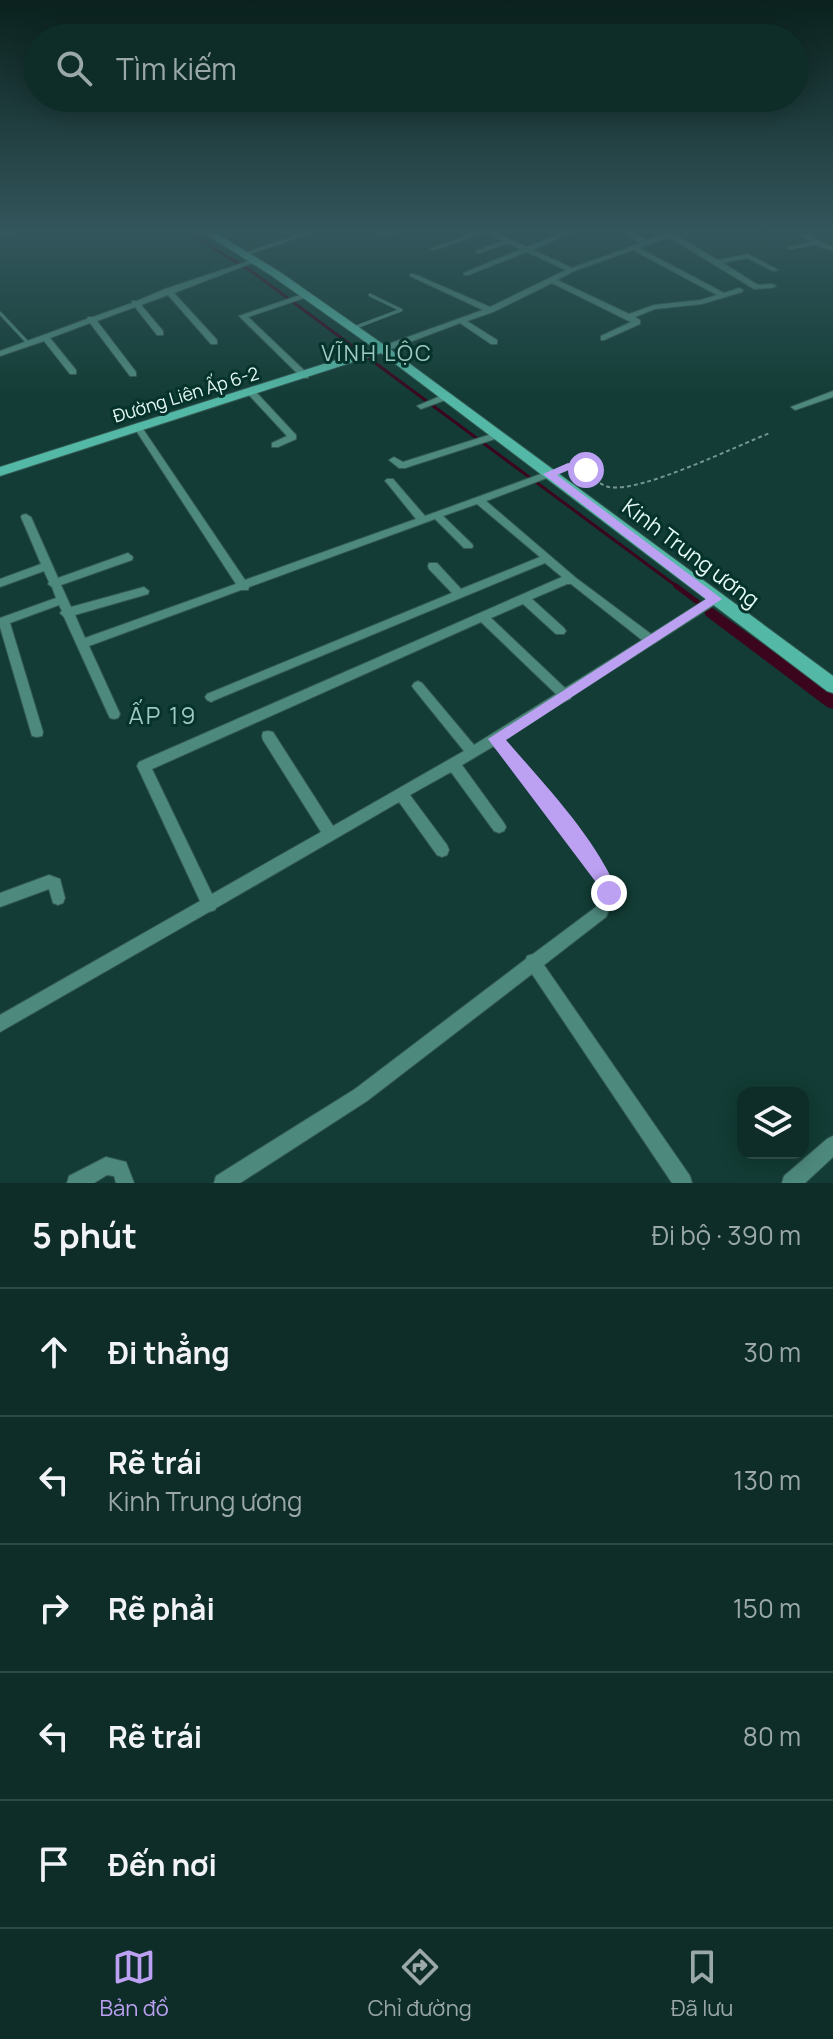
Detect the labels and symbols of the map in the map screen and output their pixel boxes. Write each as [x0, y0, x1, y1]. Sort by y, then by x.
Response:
district label: VĨNH LỘC [321, 338, 433, 368]
street label: Đường Liên Ấp 6-2 [110, 360, 261, 428]
route start [568, 452, 604, 488]
street label: Kinh Trung ương [616, 492, 766, 614]
district label: ẤP 19 [129, 698, 197, 731]
route end [591, 875, 627, 911]

